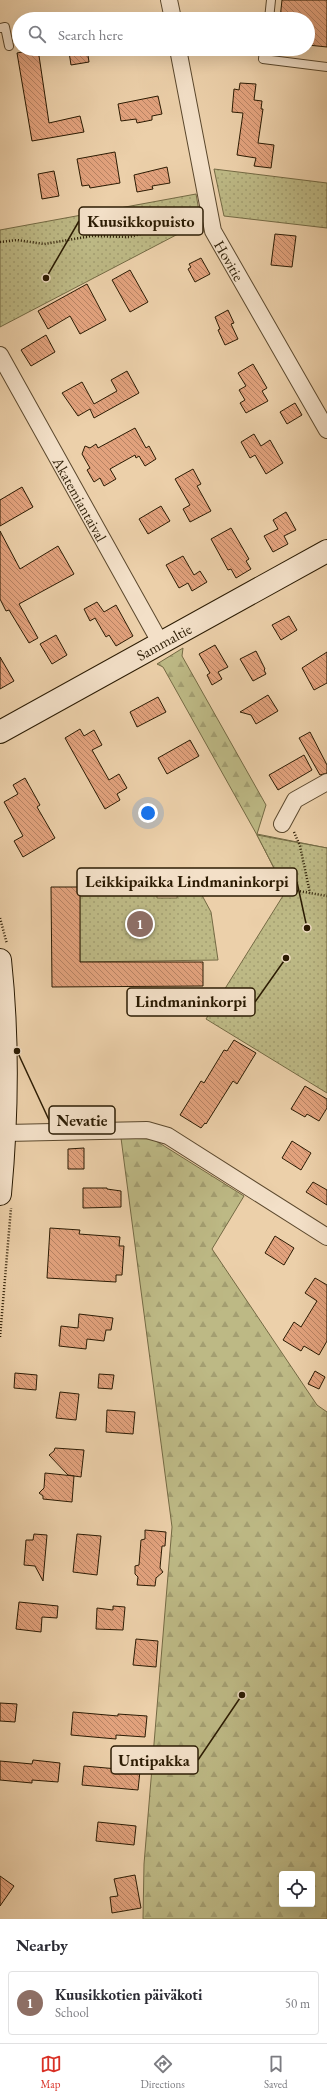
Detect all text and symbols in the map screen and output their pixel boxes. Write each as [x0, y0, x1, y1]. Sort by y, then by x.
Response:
search box [12, 12, 315, 56]
icon: search [26, 23, 48, 45]
text: Search here [58, 25, 123, 44]
callout: Kuusikkopuisto [79, 207, 203, 235]
text: Kuusikkopuisto [87, 211, 195, 232]
street label: Hovitie [211, 236, 249, 284]
street label: Akatemiantaival [49, 453, 112, 545]
street label: Sammaltie [133, 618, 195, 664]
your location [138, 803, 158, 823]
callout: Leikkipaikka Lindmaninkorpi [77, 868, 297, 896]
text: Leikkipaikka Lindmaninkorpi [85, 871, 289, 892]
pin: 1 [127, 909, 153, 939]
callout: Lindmaninkorpi [127, 988, 255, 1016]
text: Lindmaninkorpi [135, 991, 247, 1012]
callout: Nevatie [49, 1106, 115, 1134]
text: Nevatie [57, 1110, 108, 1131]
callout: Untipakka [111, 1746, 198, 1774]
text: Untipakka [118, 1750, 191, 1771]
map controls [279, 1871, 315, 1907]
button: locate [279, 1871, 315, 1907]
text: Nearby [16, 1934, 68, 1956]
text: Kuusikkotien päiväkoti [55, 1985, 202, 2004]
text: 1 [27, 1995, 33, 2012]
text: 50 m [285, 1995, 310, 2012]
text: School [55, 2004, 89, 2021]
tab: Map [40, 2053, 62, 2091]
tab: Directions [141, 2053, 185, 2091]
tab: Saved [264, 2053, 287, 2091]

